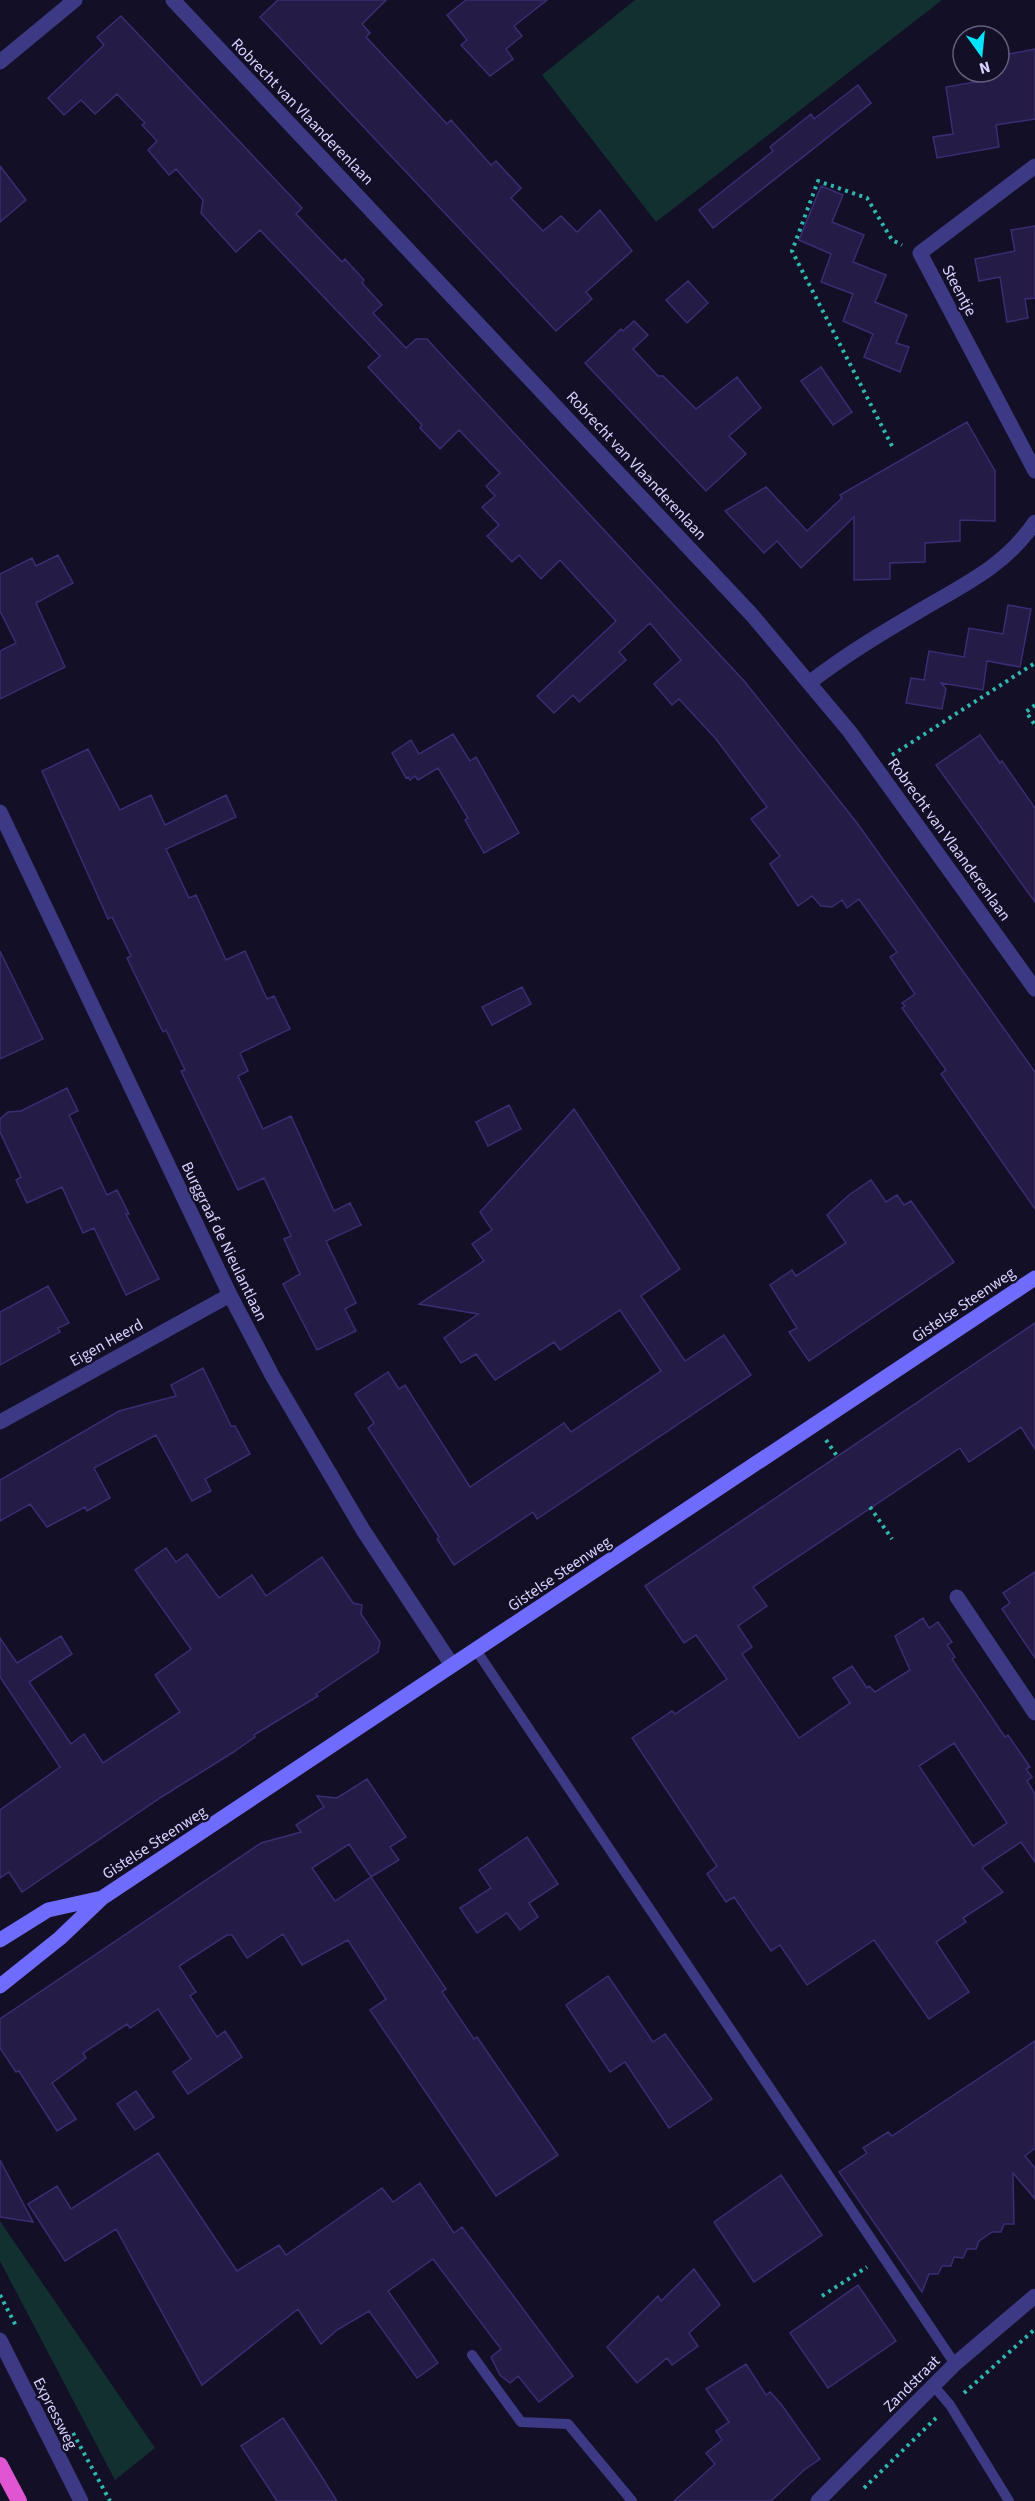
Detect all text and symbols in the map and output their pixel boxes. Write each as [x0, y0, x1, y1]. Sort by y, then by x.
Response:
north arrow [951, 24, 1011, 84]
street label: Robrecht van Vlaanderenlaan [226, 33, 378, 190]
text: N [977, 56, 993, 80]
street label: Steentje [936, 261, 982, 320]
street label: Robrecht van Vlaanderenlaan [561, 386, 711, 545]
street label: Robrecht van Vlaanderenlaan [883, 754, 1016, 926]
street label: Burggraaf de Nieulantlaan [176, 1158, 272, 1325]
street label: Gistelse Steenweg [907, 1262, 1020, 1348]
street label: Eigen Heerd [66, 1314, 147, 1372]
street label: Gistelse Steenweg [503, 1531, 616, 1617]
street label: Gistelse Steenweg [98, 1801, 211, 1885]
street label: Zandstraat [878, 2350, 945, 2417]
street label: Expressweg [28, 2374, 83, 2453]

